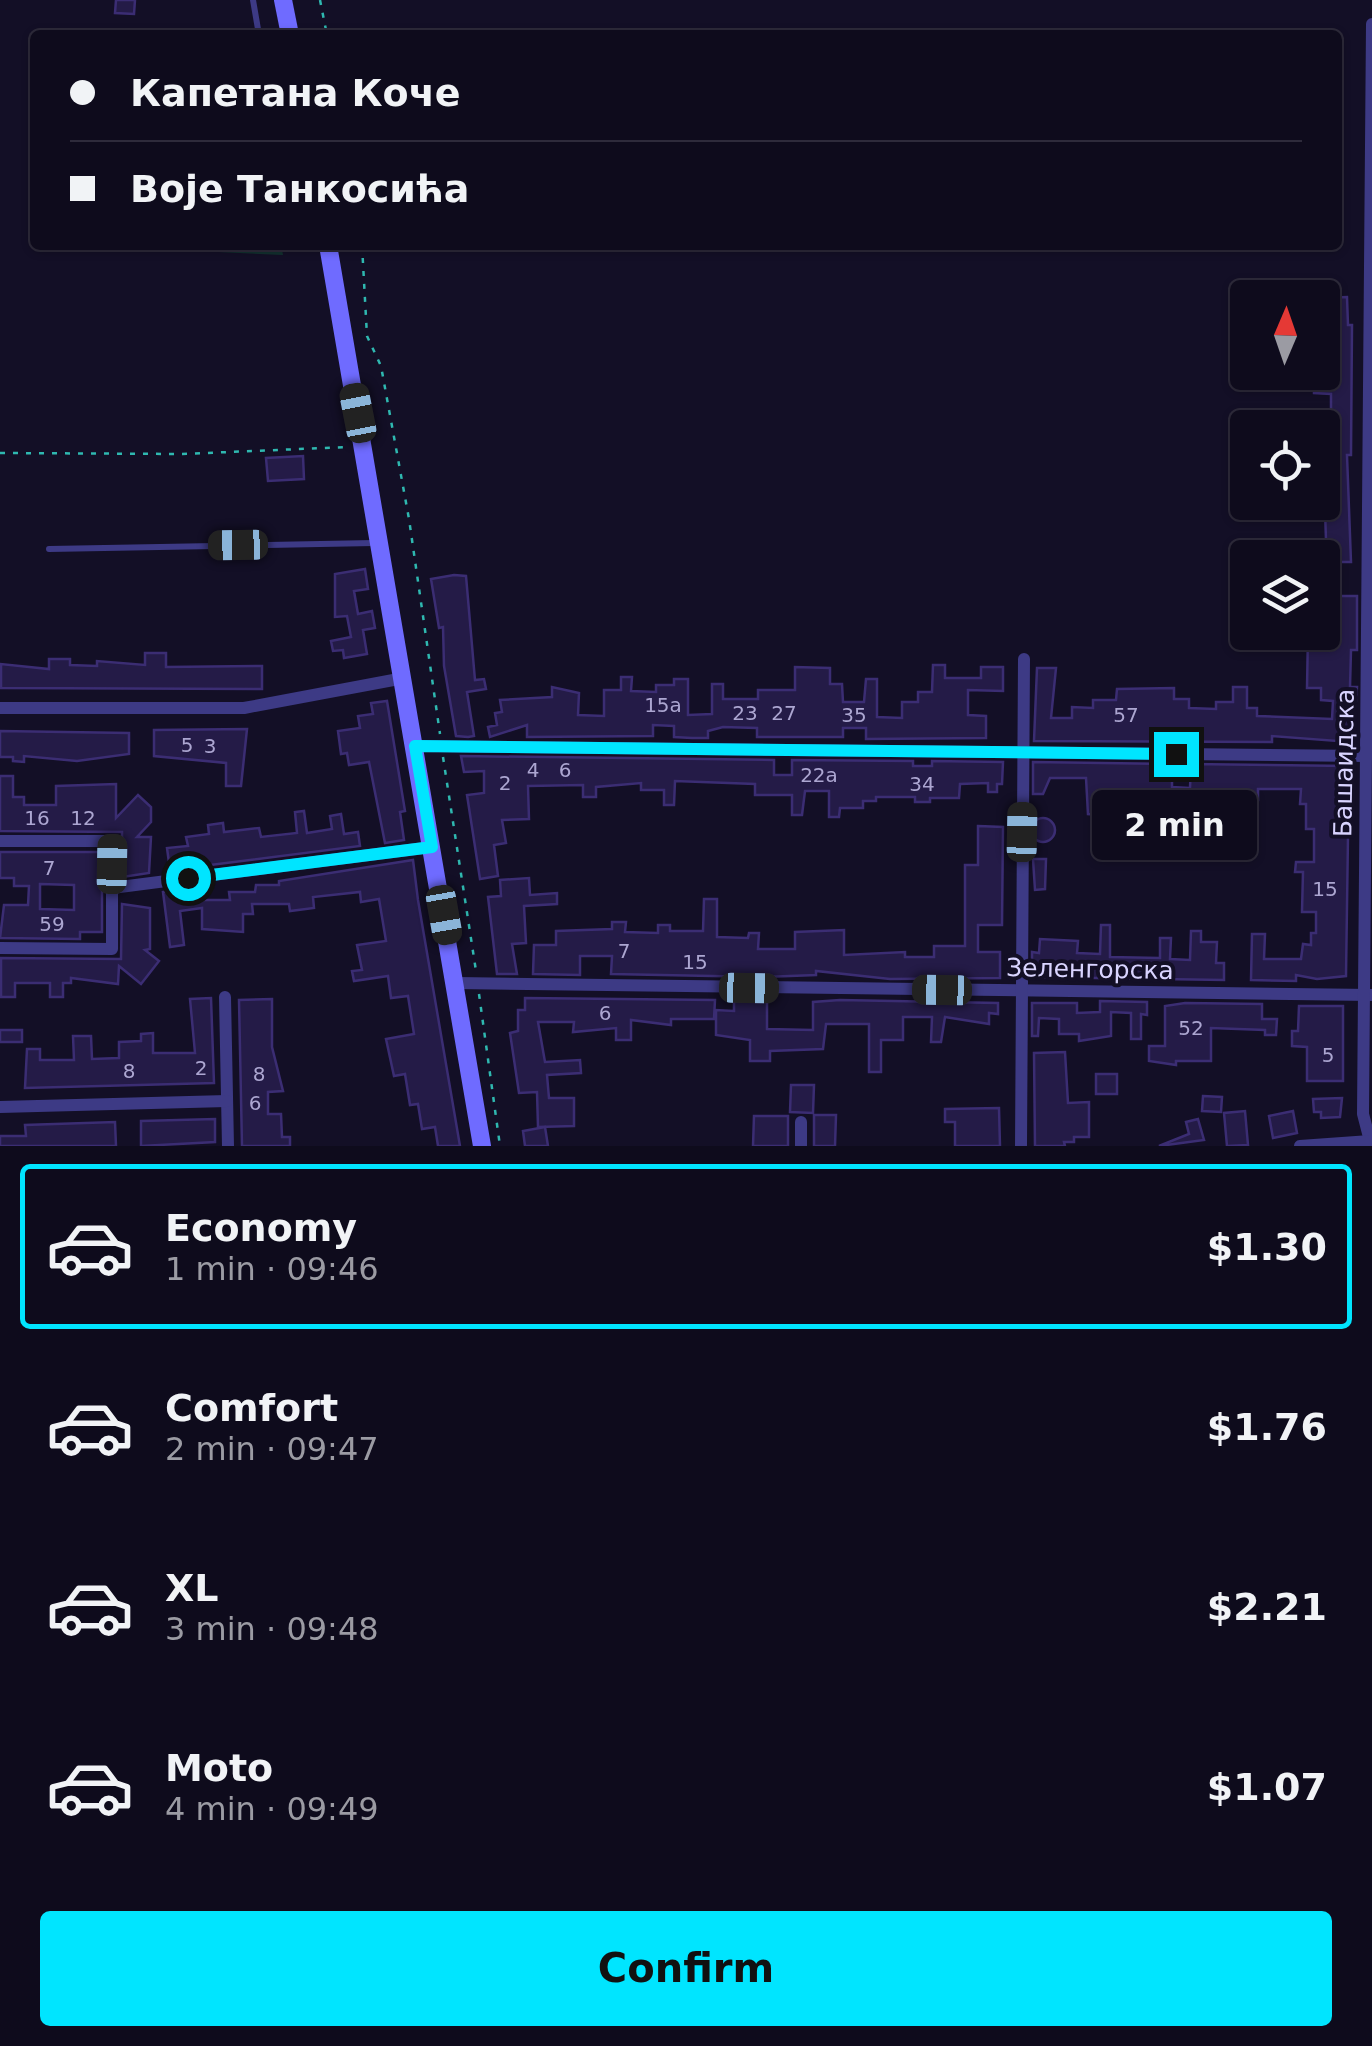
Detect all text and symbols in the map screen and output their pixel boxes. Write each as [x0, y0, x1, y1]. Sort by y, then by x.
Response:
text: Капетана Коче [130, 71, 461, 115]
text: Воје Танкосића [130, 167, 470, 211]
north arrow [1230, 280, 1340, 390]
map controls [1230, 280, 1340, 650]
car [338, 381, 378, 445]
button: locate [1230, 410, 1340, 520]
car [208, 529, 268, 561]
button: layers [1230, 540, 1340, 650]
street label: Башаидска [1328, 689, 1360, 837]
house number: 15a [644, 693, 682, 717]
house number: 23 [732, 701, 758, 725]
house number: 27 [771, 701, 797, 725]
house number: 35 [841, 703, 867, 727]
house number: 57 [1113, 703, 1139, 727]
route end [1154, 732, 1199, 777]
house number: 5 [181, 733, 193, 757]
house number: 3 [204, 734, 216, 758]
house number: 4 [527, 758, 539, 782]
house number: 6 [559, 758, 571, 782]
house number: 22a [800, 763, 838, 787]
house number: 2 [499, 771, 511, 795]
house number: 34 [909, 772, 935, 796]
callout: 2 min [1094, 789, 1258, 859]
car [1006, 802, 1038, 862]
house number: 16 [24, 806, 50, 830]
house number: 12 [70, 806, 96, 830]
text: 2 min [1124, 806, 1225, 844]
car [96, 834, 128, 894]
house number: 7 [43, 856, 55, 880]
route start [166, 856, 211, 901]
house number: 15 [1312, 877, 1338, 901]
car [424, 883, 464, 947]
house number: 59 [39, 912, 65, 936]
house number: 7 [618, 939, 630, 963]
house number: 15 [682, 950, 708, 974]
street label: Зеленгорска [1006, 953, 1174, 985]
car [719, 972, 779, 1004]
car [912, 974, 972, 1006]
house number: 6 [599, 1001, 611, 1025]
house number: 52 [1178, 1016, 1204, 1040]
house number: 5 [1322, 1043, 1334, 1067]
house number: 2 [195, 1056, 207, 1080]
house number: 8 [123, 1059, 135, 1083]
house number: 8 [253, 1062, 265, 1086]
house number: 6 [249, 1091, 261, 1115]
icon: car [45, 1202, 135, 1292]
text: Economy [165, 1206, 357, 1250]
text: $1.30 [1207, 1225, 1327, 1269]
text: 1 min · 09:46 [165, 1250, 379, 1288]
icon: car [45, 1382, 135, 1472]
text: Comfort [165, 1386, 338, 1430]
text: $1.76 [1207, 1405, 1327, 1449]
text: 2 min · 09:47 [165, 1430, 379, 1468]
icon: car [45, 1562, 135, 1652]
text: XL [165, 1566, 219, 1610]
text: $2.21 [1207, 1585, 1327, 1629]
text: 3 min · 09:48 [165, 1610, 379, 1648]
icon: car [45, 1742, 135, 1832]
text: Moto [165, 1746, 273, 1790]
text: $1.07 [1207, 1765, 1327, 1809]
text: 4 min · 09:49 [165, 1790, 379, 1828]
button: Confirm [40, 1911, 1332, 2026]

